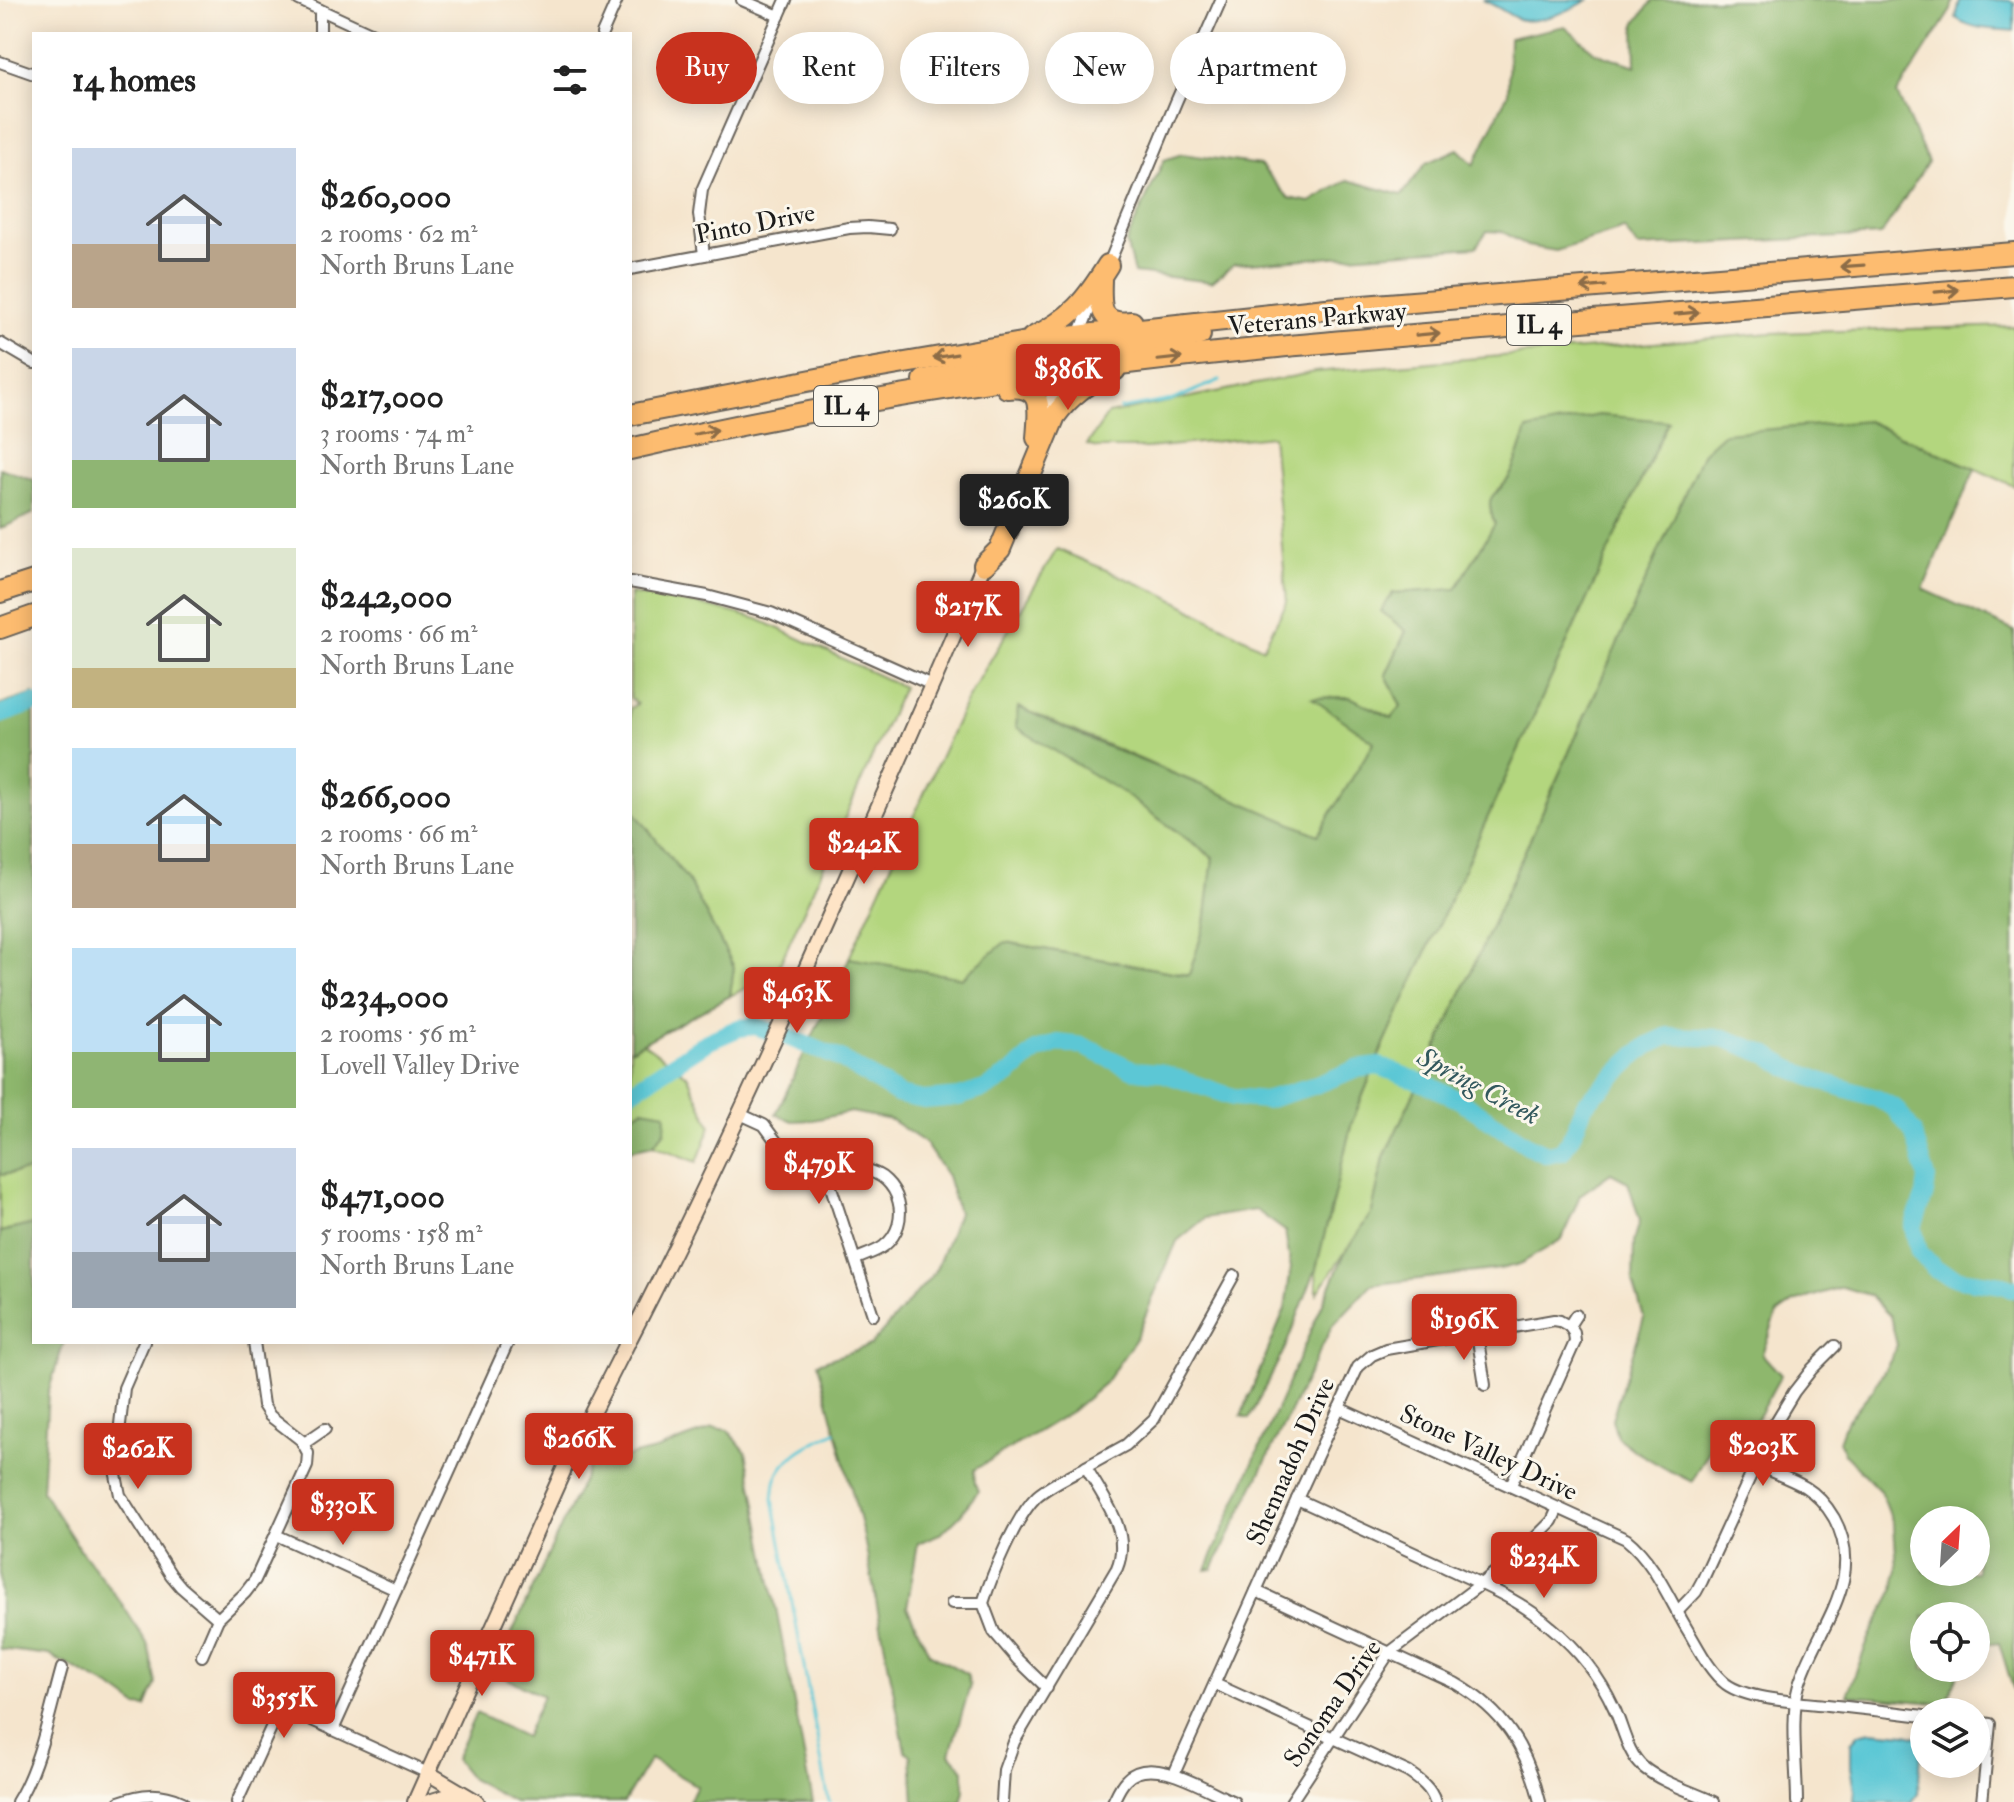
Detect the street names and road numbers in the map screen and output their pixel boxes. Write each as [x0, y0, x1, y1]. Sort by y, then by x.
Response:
street label: Pinto Drive [693, 197, 818, 251]
street label: Veterans Parkway [1226, 295, 1408, 343]
road number: IL 4 [1507, 305, 1571, 345]
road number: IL 4 [814, 386, 878, 426]
street label: Shennadoh Drive [1240, 1372, 1342, 1550]
street label: Stone Valley Drive [1395, 1398, 1583, 1508]
street label: Sonoma Drive [1277, 1633, 1389, 1774]

